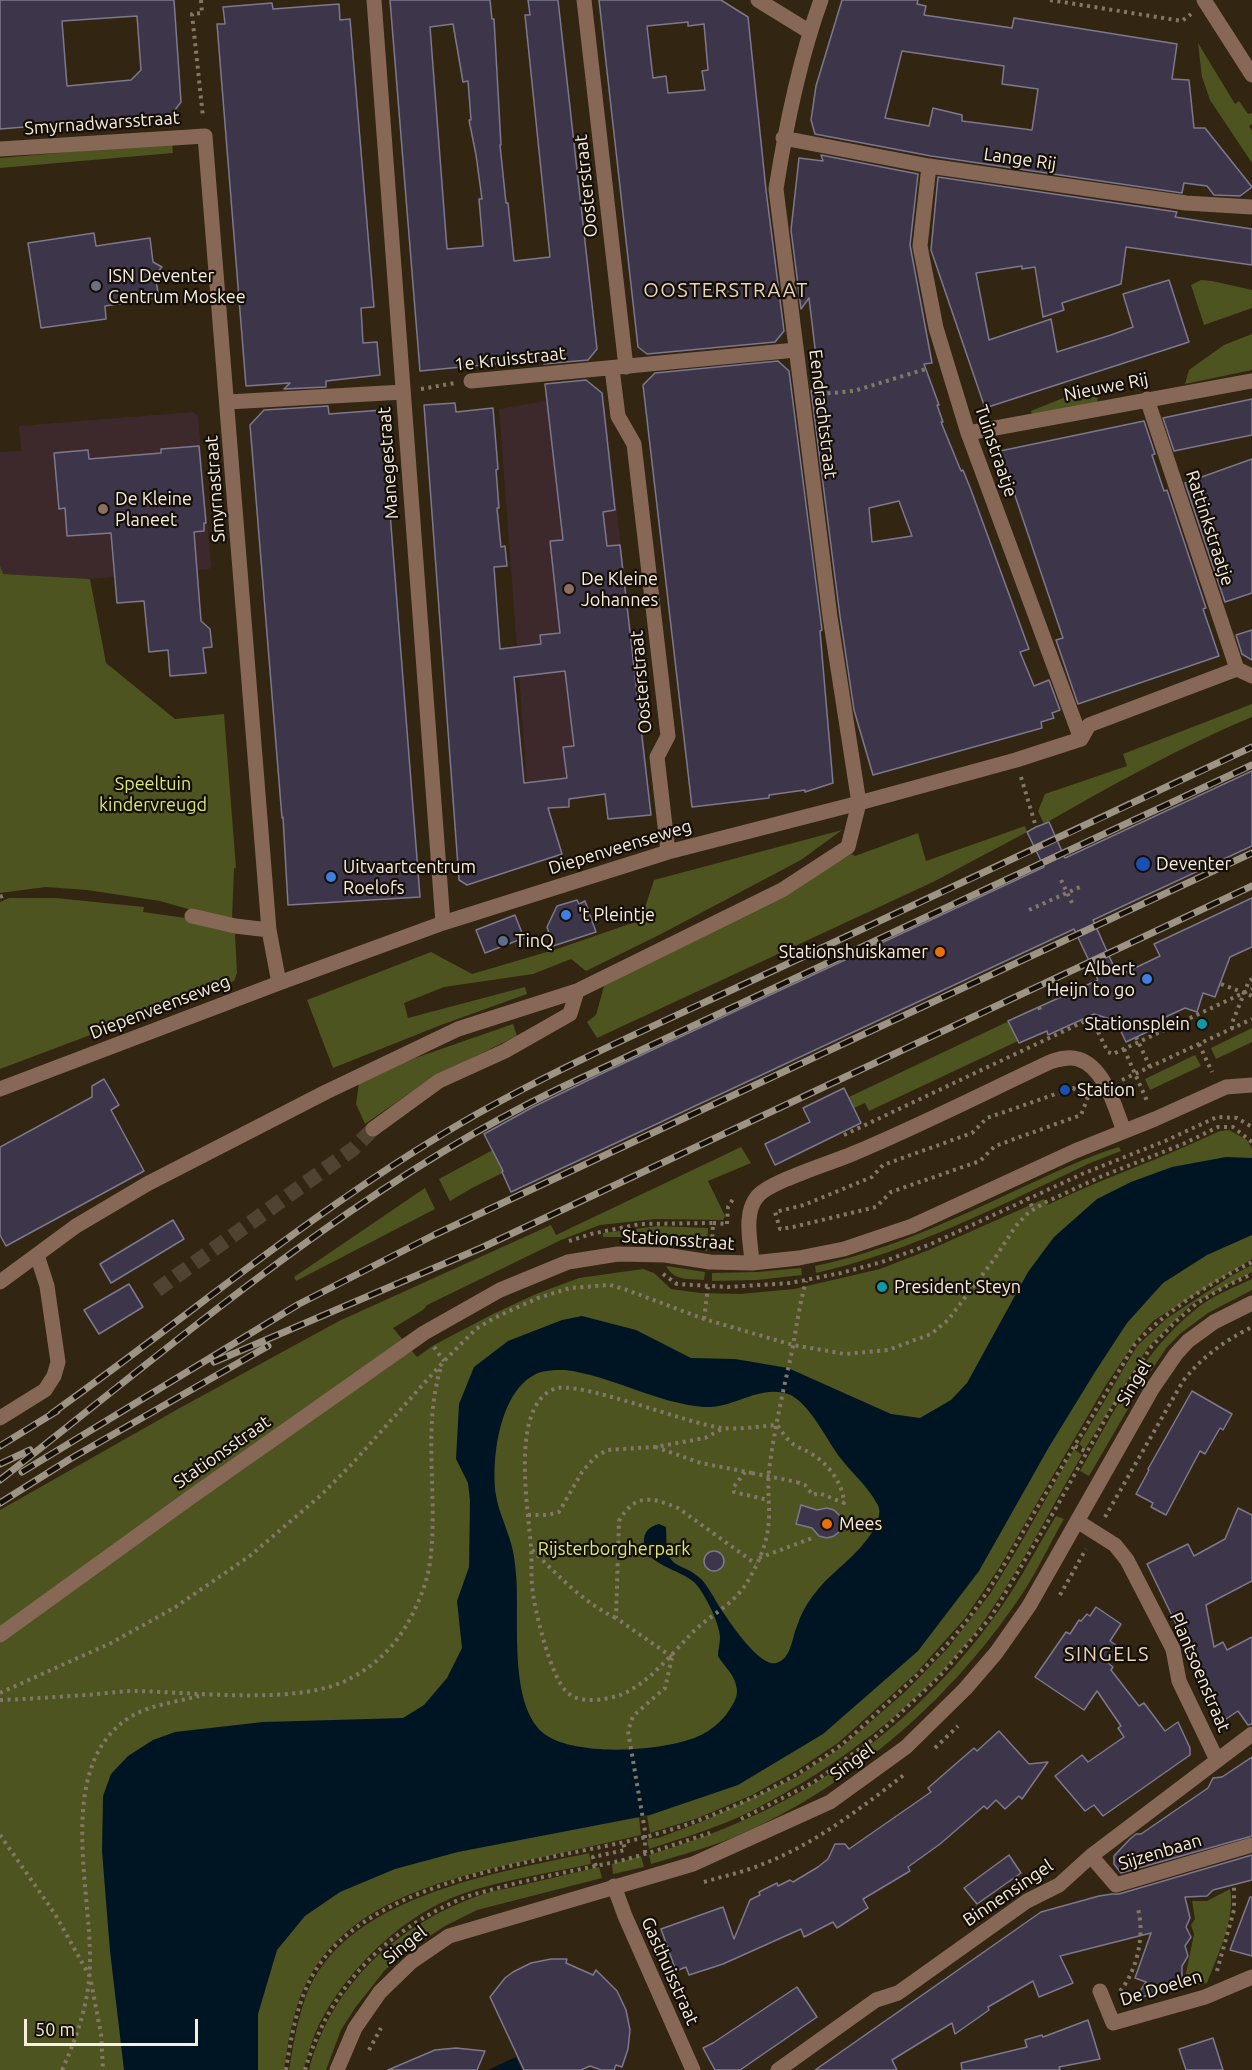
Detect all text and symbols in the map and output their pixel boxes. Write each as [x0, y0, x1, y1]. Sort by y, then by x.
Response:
street label: Smyrnadwarsstraat [24, 107, 180, 139]
street label: Oosterstraat [570, 133, 602, 239]
street label: Lange Rij [982, 143, 1058, 175]
place label: ISN Deventer Centrum Moskee [108, 265, 246, 308]
district label: OOSTERSTRAAT [643, 278, 809, 302]
marker: ISN Deventer Centrum Moskee [89, 279, 103, 293]
street label: 1e Kruisstraat [453, 342, 567, 376]
street label: Eendrachtstraat [804, 348, 842, 480]
street label: Nieuwe Rij [1062, 368, 1150, 406]
street label: Tuinstraatje [970, 402, 1022, 500]
street label: Manegestraat [373, 406, 403, 520]
street label: Smyrnastraat [200, 435, 230, 543]
street label: Rattinkstraatje [1181, 468, 1239, 588]
place label: De Kleine Planeet [115, 488, 192, 530]
marker: De Kleine Planeet [96, 502, 110, 516]
place label: De Kleine Johannes [581, 568, 658, 610]
marker: De Kleine Johannes [562, 582, 576, 596]
street label: Oosterstraat [626, 630, 656, 734]
park label: Speeltuin kindervreugd [99, 773, 207, 816]
street label: Diepenveenseweg [546, 815, 694, 879]
place label: Deventer [1156, 853, 1231, 875]
marker: Deventer [1134, 855, 1152, 873]
place label: Uitvaartcentrum Roelofs [343, 856, 476, 898]
marker: Uitvaartcentrum Roelofs [324, 870, 338, 884]
place label: 't Pleintje [578, 904, 655, 926]
marker: 't Pleintje [559, 908, 573, 922]
place label: TinQ [515, 930, 554, 952]
marker: TinQ [496, 934, 510, 948]
place label: Stationshuiskamer [779, 941, 928, 963]
marker: Stationshuiskamer [933, 945, 947, 959]
place label: Albert Heijn to go [1047, 958, 1135, 1000]
street label: Diepenveenseweg [87, 970, 233, 1044]
marker: Albert Heijn to go [1140, 972, 1154, 986]
place label: Stationsplein [1084, 1013, 1190, 1035]
marker: Stationsplein [1195, 1017, 1209, 1031]
place label: Station [1077, 1079, 1135, 1101]
marker: Station [1058, 1083, 1072, 1097]
street label: Stationsstraat [621, 1225, 735, 1255]
place label: President Steyn [894, 1276, 1021, 1298]
marker: President Steyn [875, 1280, 889, 1294]
street label: Singel [1112, 1356, 1156, 1410]
street label: Stationsstraat [169, 1411, 275, 1493]
place label: Mees [839, 1513, 882, 1535]
marker: Mees [820, 1517, 834, 1531]
park label: Rijsterborgherpark [538, 1538, 690, 1560]
street label: Plantsoenstraat [1165, 1609, 1235, 1735]
district label: SINGELS [1064, 1642, 1150, 1666]
street label: Singel [826, 1739, 878, 1785]
street label: Sijzenbaan [1116, 1829, 1204, 1875]
street label: Binnensingel [959, 1855, 1057, 1931]
street label: Gasthuisstraat [637, 1914, 703, 2028]
street label: Singel [379, 1921, 431, 1969]
street label: De Doelen [1117, 1965, 1205, 2011]
scale bar [27, 2007, 201, 2045]
text: 50 m [35, 2019, 75, 2039]

